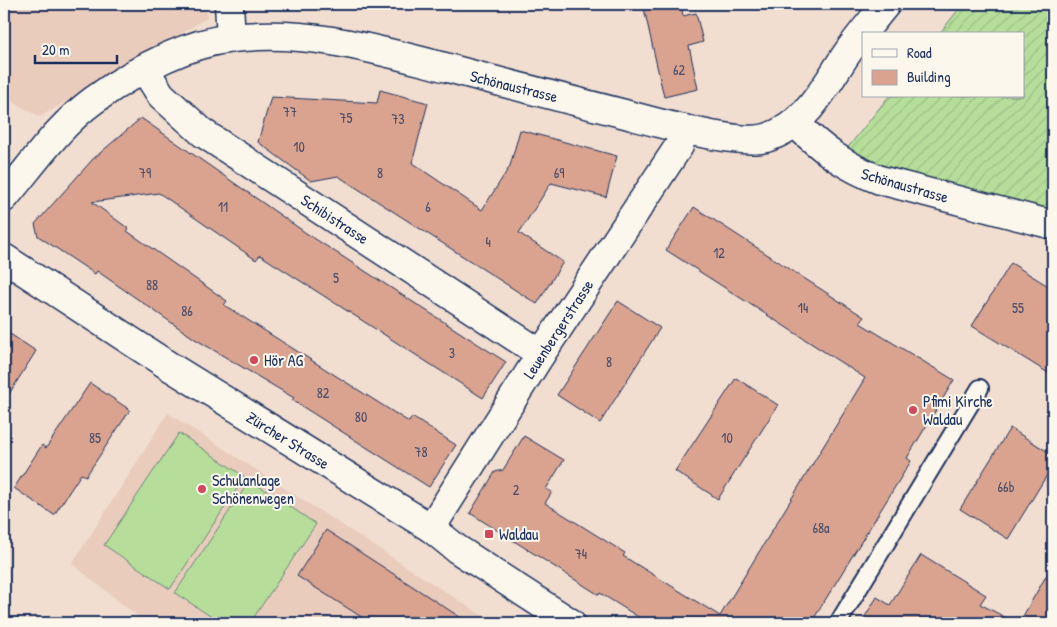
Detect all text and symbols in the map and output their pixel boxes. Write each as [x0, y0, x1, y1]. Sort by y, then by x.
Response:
scale bar [35, 32, 118, 64]
legend [862, 32, 1024, 98]
text: 20 m [42, 39, 69, 60]
text: Road [907, 42, 932, 63]
house number: 62 [673, 60, 686, 79]
street label: Schönaustrasse [468, 65, 561, 108]
text: Building [907, 66, 951, 87]
house number: 77 [283, 102, 297, 121]
house number: 75 [340, 108, 353, 127]
house number: 73 [391, 109, 405, 128]
house number: 10 [293, 137, 305, 156]
street label: Schönaustrasse [859, 162, 952, 208]
house number: 79 [139, 163, 151, 182]
house number: 8 [377, 163, 383, 182]
house number: 69 [554, 163, 564, 182]
street label: Schibistrasse [297, 189, 374, 249]
house number: 11 [218, 197, 228, 216]
house number: 6 [425, 197, 431, 216]
house number: 4 [485, 232, 491, 251]
house number: 12 [713, 243, 725, 262]
house number: 5 [333, 268, 339, 287]
house number: 88 [146, 275, 158, 294]
street label: Leuenbergerstrasse [518, 275, 599, 383]
house number: 14 [798, 298, 808, 317]
house number: 55 [1012, 298, 1024, 317]
house number: 86 [181, 301, 193, 320]
house number: 3 [449, 343, 455, 362]
place label: Hör AG [264, 349, 304, 371]
house number: 8 [606, 352, 612, 371]
marker: Hör AG [248, 354, 260, 366]
house number: 82 [317, 383, 330, 402]
place label: Pfimi Kirche Waldau [923, 390, 993, 430]
marker: Pfimi Kirche Waldau [907, 404, 919, 416]
street label: Zürcher Strasse [242, 406, 334, 475]
house number: 80 [355, 407, 367, 426]
house number: 85 [89, 428, 101, 447]
house number: 10 [721, 428, 733, 447]
house number: 78 [415, 442, 428, 461]
place label: Schulanlage Schönenwegen [212, 469, 294, 509]
house number: 66b [998, 477, 1015, 496]
house number: 2 [513, 480, 520, 499]
marker: Schulanlage Schönenwegen [196, 483, 208, 495]
house number: 68a [812, 518, 830, 537]
place label: Waldau [499, 523, 539, 545]
marker: Waldau [483, 528, 495, 540]
house number: 74 [575, 544, 587, 563]

